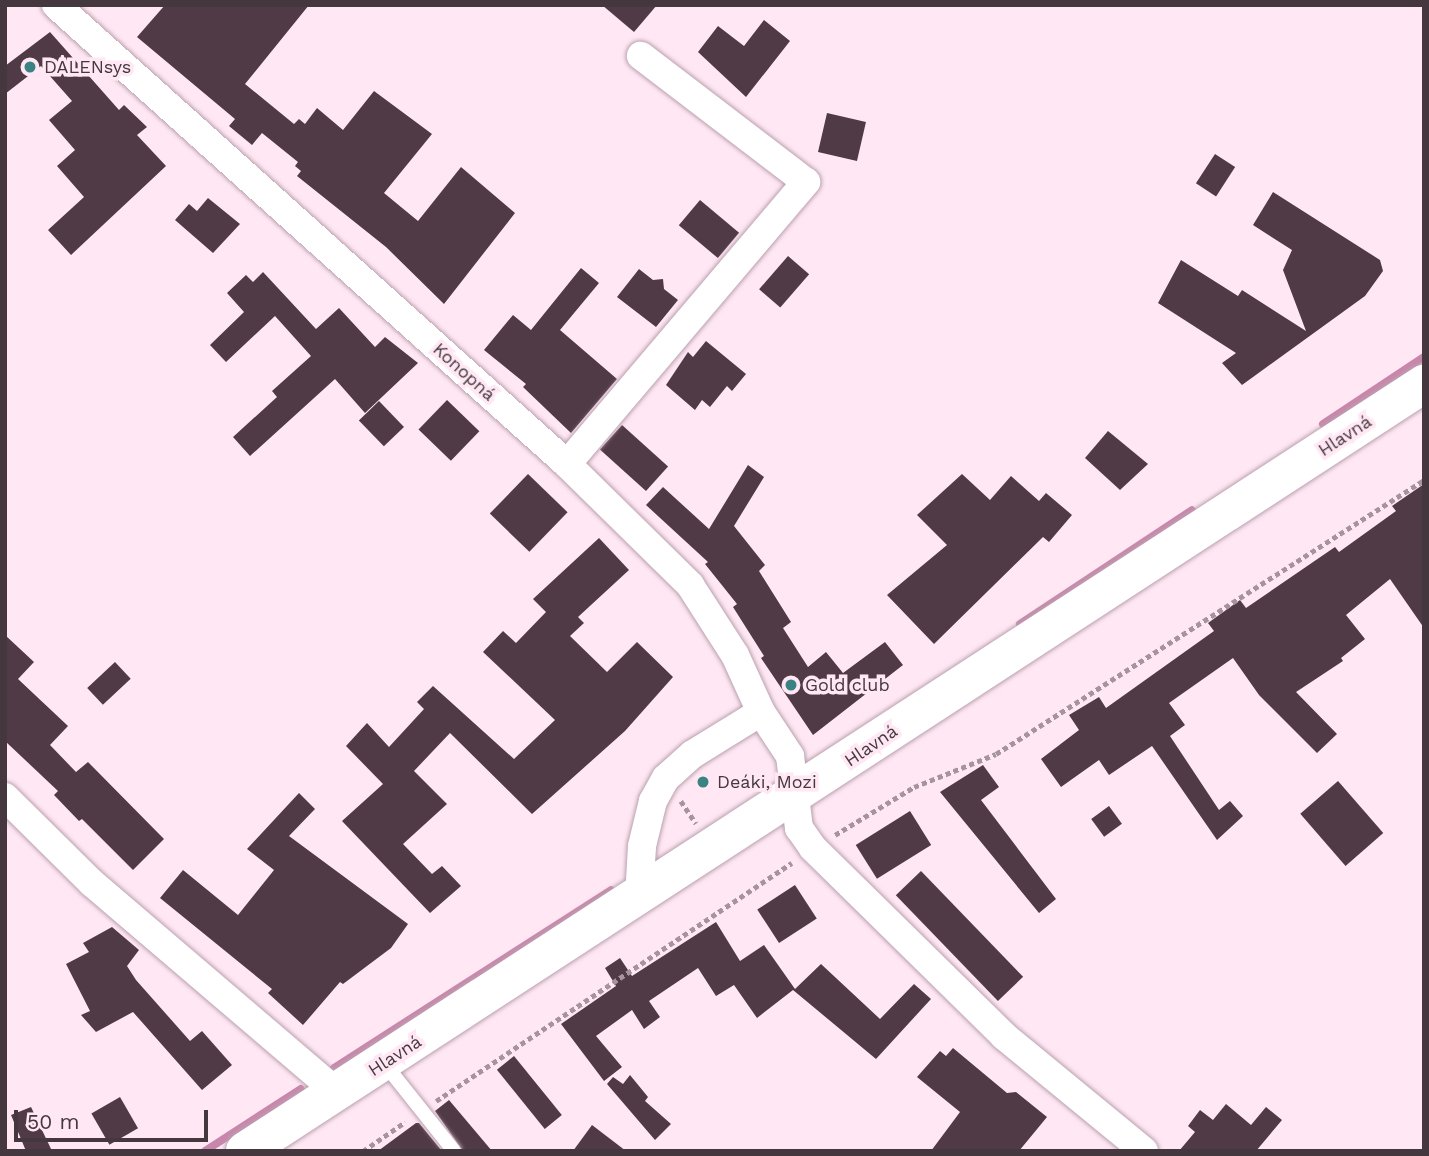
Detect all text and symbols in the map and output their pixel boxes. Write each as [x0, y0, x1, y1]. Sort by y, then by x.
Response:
place label: DALENsys [44, 56, 131, 78]
marker: DALENsys [22, 59, 38, 75]
street label: Konopná [428, 338, 500, 406]
street label: Hlavná [1314, 411, 1376, 461]
place label: Gold club [805, 674, 890, 696]
marker: Gold club [783, 677, 799, 693]
street label: Hlavná [840, 720, 902, 772]
place label: Deáki, Mozi [717, 771, 817, 793]
marker: Deáki, Mozi [695, 774, 711, 790]
street label: Hlavná [364, 1031, 426, 1081]
scale bar [18, 1096, 212, 1140]
text: 50 m [27, 1109, 79, 1134]

